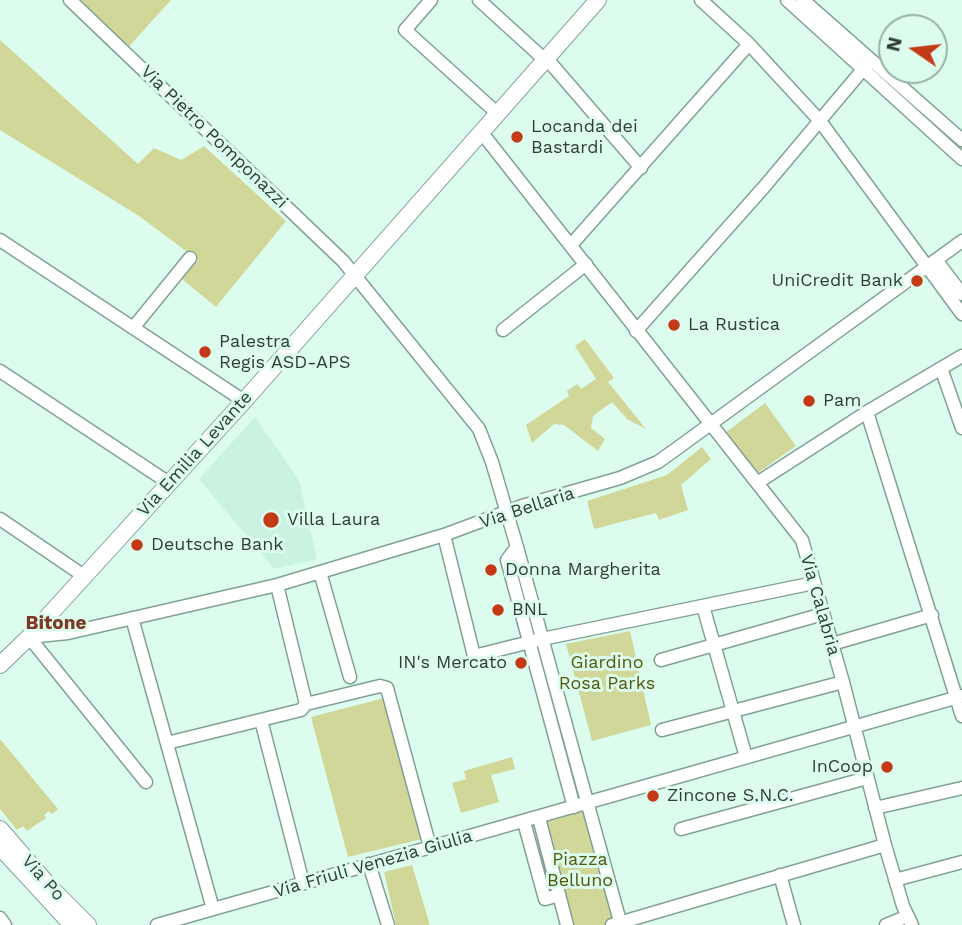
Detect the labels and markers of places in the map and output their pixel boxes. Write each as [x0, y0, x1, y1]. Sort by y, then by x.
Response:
place label: Locanda dei Bastardi [531, 116, 638, 158]
marker: Locanda dei Bastardi [509, 129, 525, 145]
place label: UniCredit Bank [772, 270, 903, 292]
marker: UniCredit Bank [909, 273, 925, 289]
place label: La Rustica [688, 314, 780, 336]
marker: La Rustica [666, 317, 682, 333]
place label: Palestra Regis ASD-APS [219, 331, 350, 374]
marker: Palestra Regis ASD-APS [197, 344, 213, 360]
place label: Pam [823, 390, 861, 412]
marker: Pam [801, 393, 817, 409]
place label: Villa Laura [287, 509, 380, 531]
marker: Villa Laura [261, 510, 281, 530]
place label: Deutsche Bank [151, 534, 284, 556]
marker: Deutsche Bank [129, 537, 145, 553]
place label: Donna Margherita [505, 559, 661, 581]
marker: Donna Margherita [483, 562, 499, 578]
place label: BNL [512, 599, 548, 621]
marker: BNL [490, 602, 506, 618]
place label: IN's Mercato [398, 652, 507, 674]
marker: IN's Mercato [513, 655, 529, 671]
place label: InCoop [811, 756, 873, 778]
marker: InCoop [879, 759, 895, 775]
place label: Zincone S.N.C. [667, 785, 794, 807]
marker: Zincone S.N.C. [645, 788, 661, 804]

